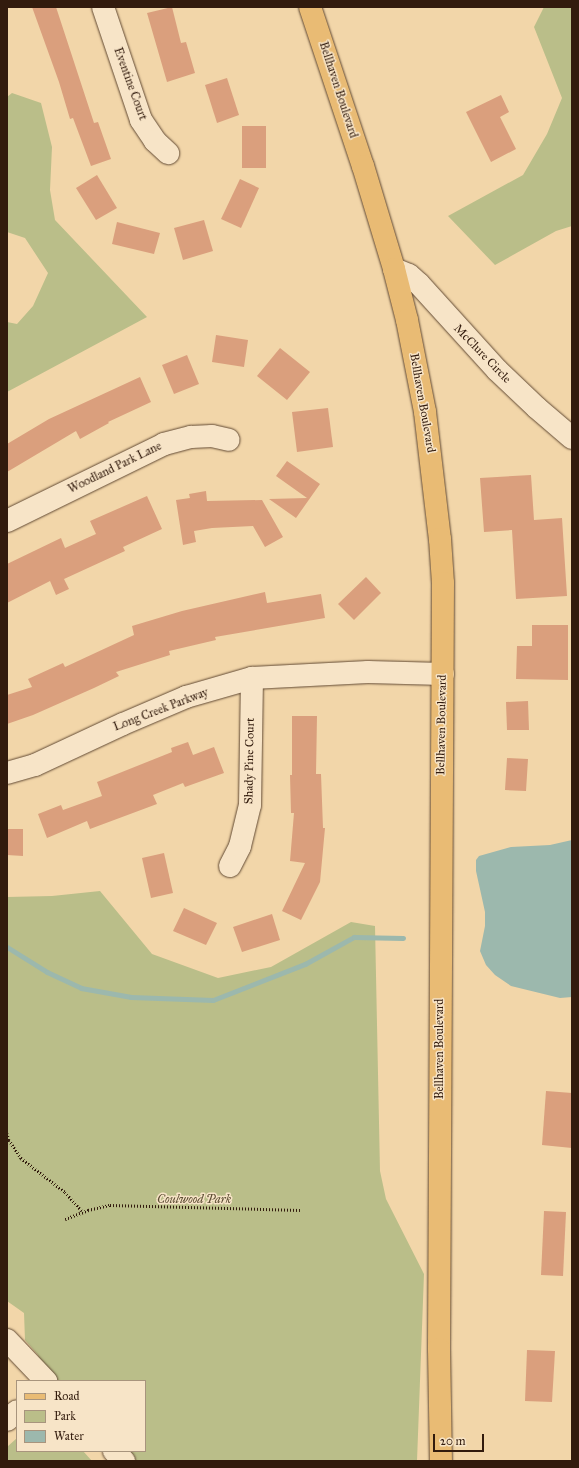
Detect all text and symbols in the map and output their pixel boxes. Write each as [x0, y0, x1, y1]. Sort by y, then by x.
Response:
street label: Bellhaven Boulevard [316, 40, 360, 140]
street label: Eventine Court [110, 46, 150, 122]
street label: McClure Circle [450, 322, 514, 386]
street label: Bellhaven Boulevard [406, 352, 438, 454]
street label: Woodland Park Lane [66, 439, 164, 497]
street label: Bellhaven Boulevard [434, 675, 450, 775]
street label: Long Creek Parkway [112, 685, 210, 735]
street label: Shady Pine Court [242, 718, 258, 804]
street label: Bellhaven Boulevard [433, 999, 447, 1099]
park label: Coulwood Park [157, 1193, 231, 1207]
legend [16, 1380, 146, 1452]
text: Road [54, 1389, 80, 1403]
text: Park [54, 1409, 76, 1423]
scale bar [435, 1426, 486, 1452]
text: Water [54, 1429, 84, 1443]
text: 20 m [440, 1434, 466, 1448]

